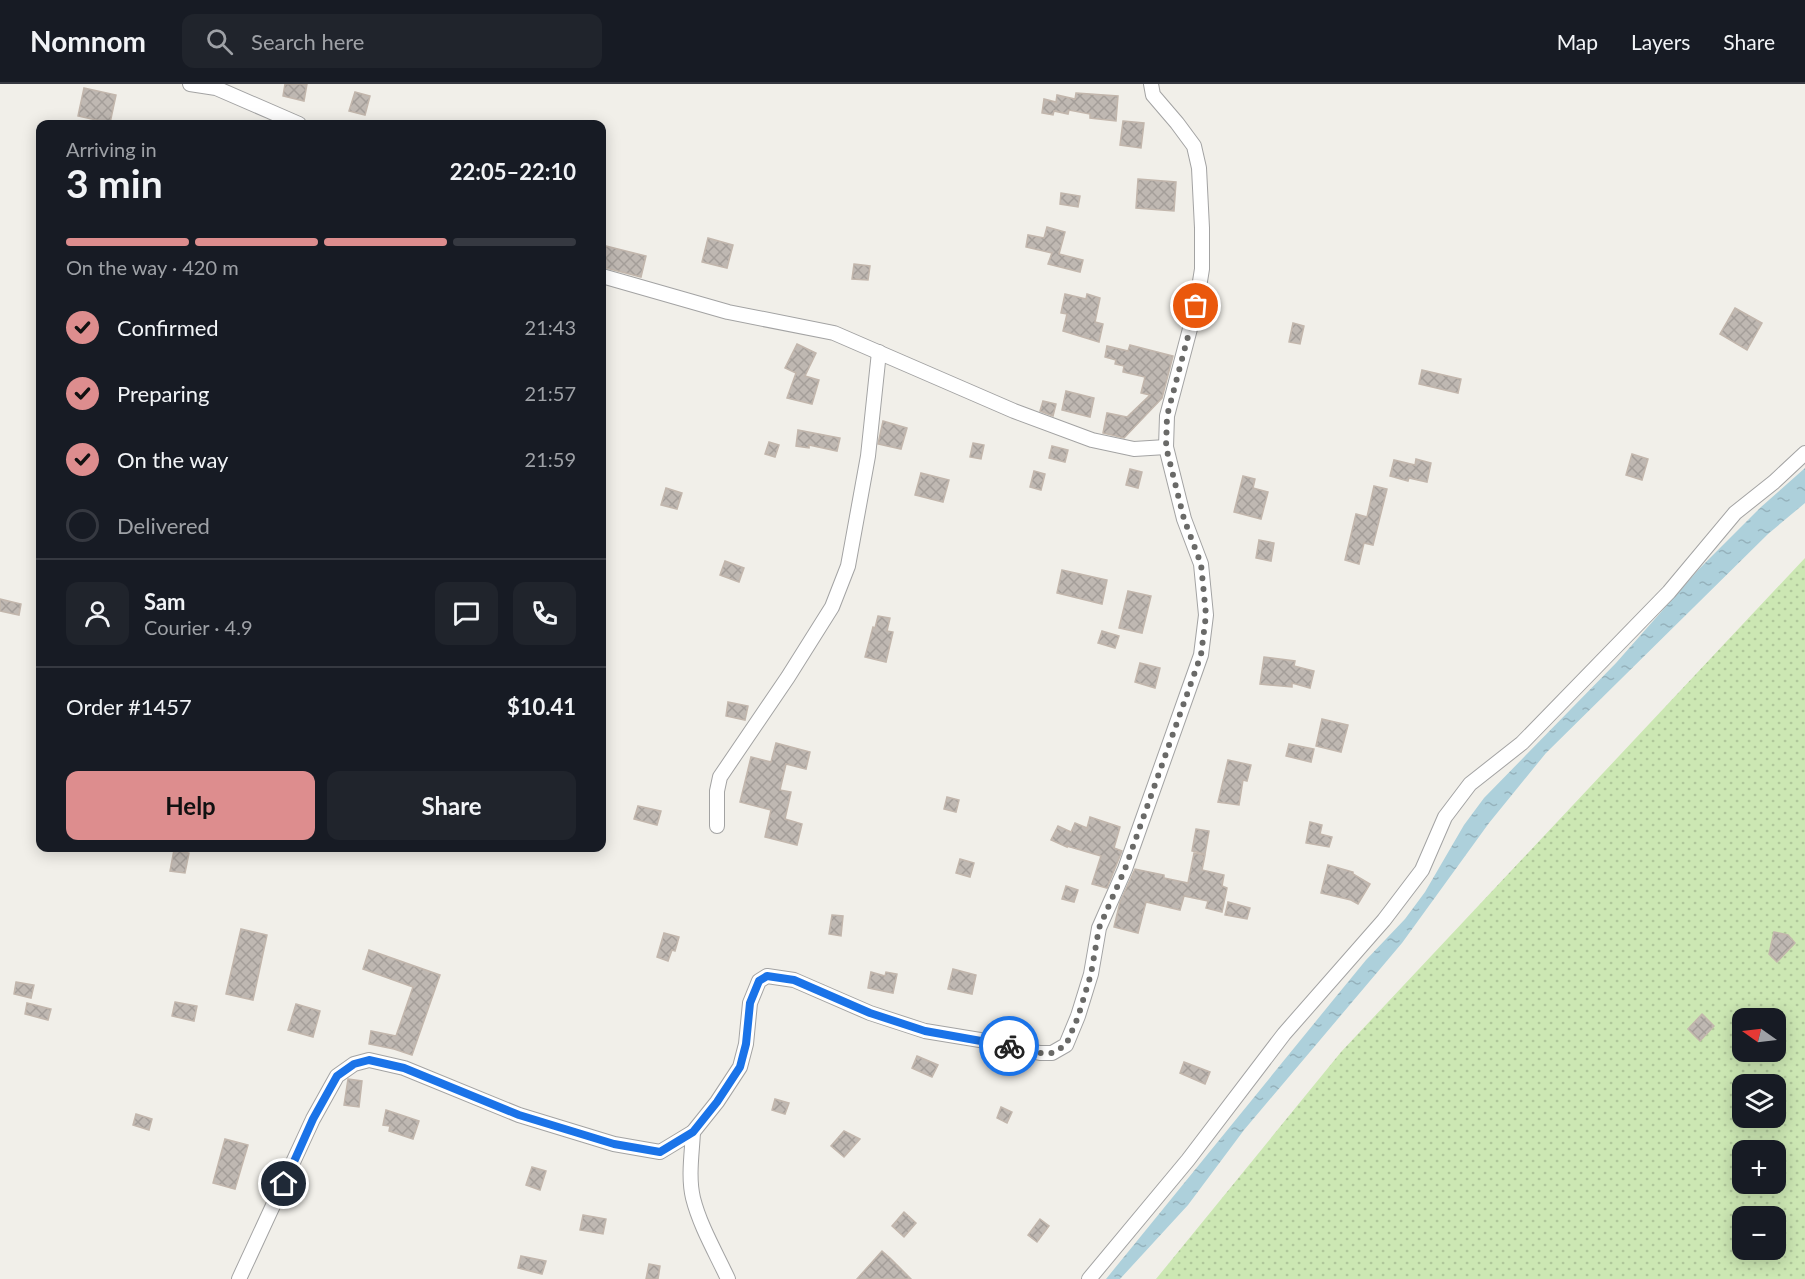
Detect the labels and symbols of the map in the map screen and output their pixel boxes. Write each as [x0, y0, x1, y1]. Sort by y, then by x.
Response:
pin [1170, 280, 1221, 331]
north arrow [1732, 1008, 1786, 1062]
courier [979, 1016, 1039, 1076]
pin [258, 1158, 309, 1209]

